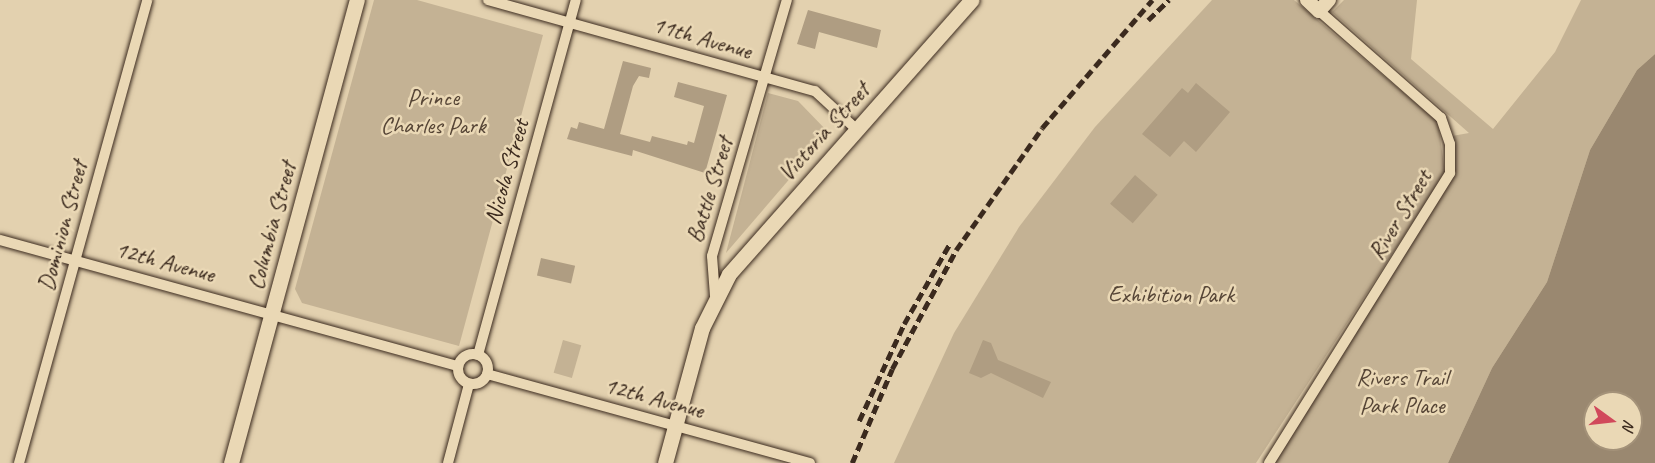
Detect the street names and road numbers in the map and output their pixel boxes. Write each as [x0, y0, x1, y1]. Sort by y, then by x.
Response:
street label: 11th Avenue [649, 10, 755, 66]
street label: Victoria Street [772, 77, 876, 187]
street label: Nicola Street [478, 116, 536, 228]
street label: Battle Street [680, 134, 740, 246]
street label: Dominion Street [32, 158, 94, 294]
street label: Columbia Street [241, 159, 303, 293]
street label: River Street [1362, 165, 1438, 265]
street label: 12th Avenue [112, 235, 218, 289]
street label: 12th Avenue [601, 371, 707, 425]

